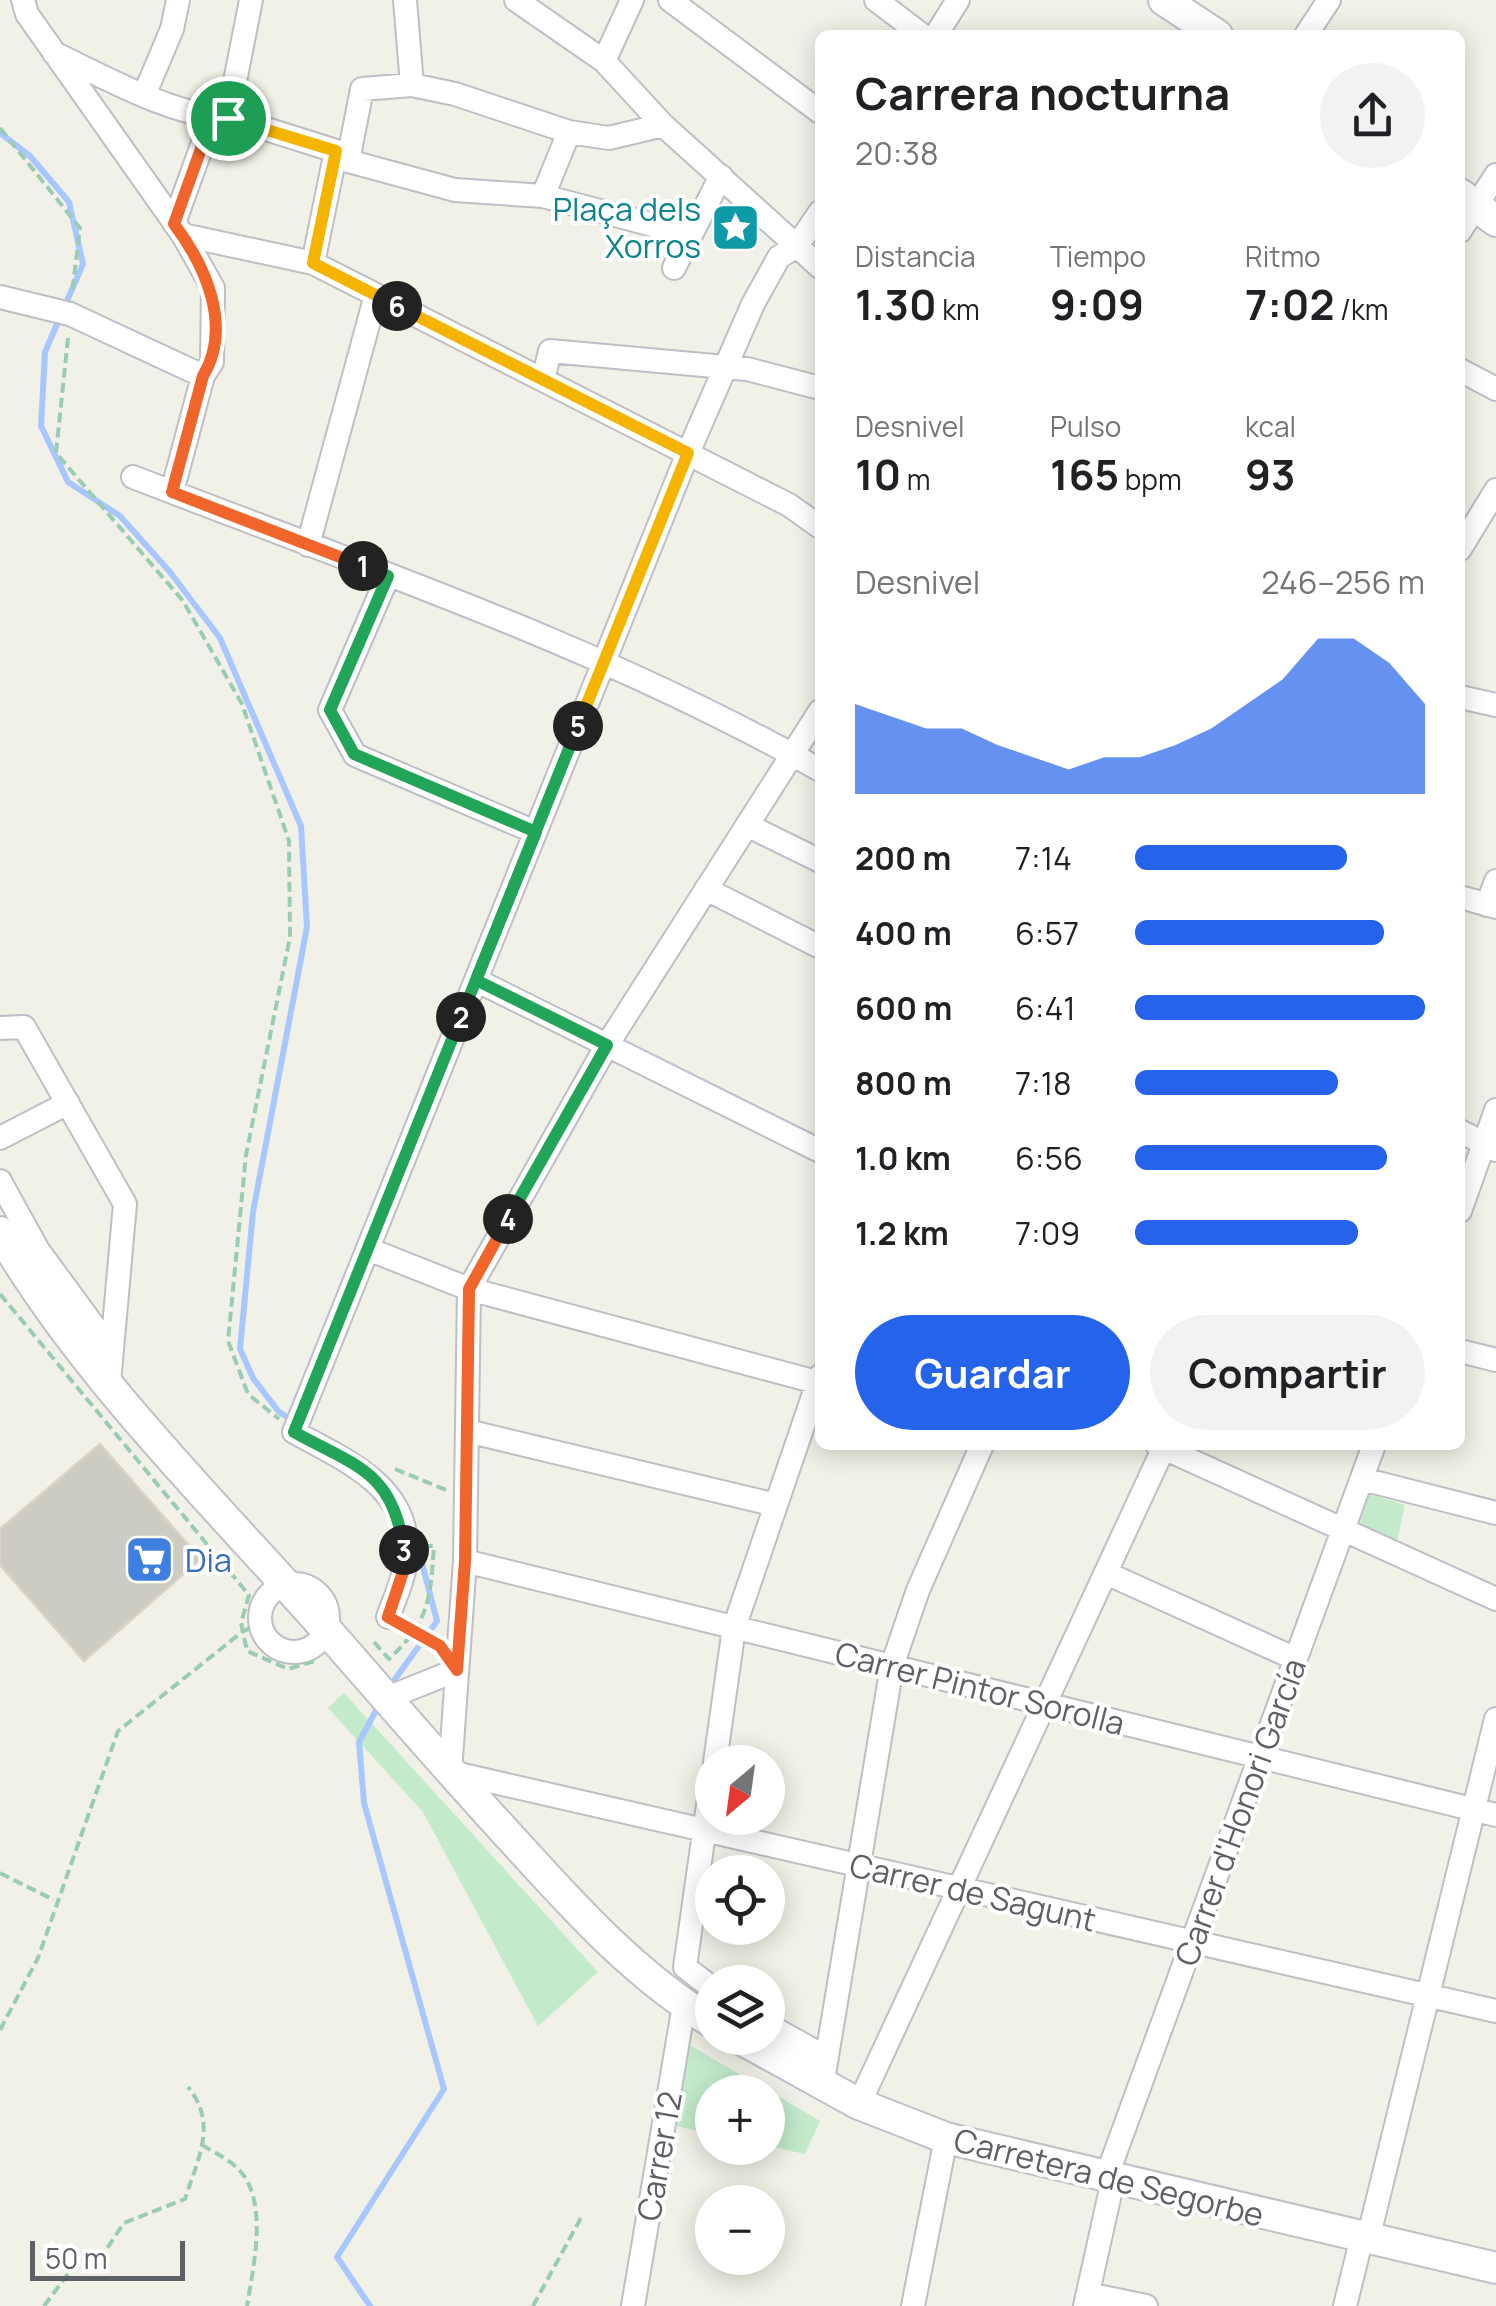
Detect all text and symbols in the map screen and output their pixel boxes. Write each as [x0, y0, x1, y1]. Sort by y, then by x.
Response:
text: Carrera nocturna [855, 62, 1230, 124]
button: share [1320, 63, 1425, 168]
pin [186, 76, 271, 161]
icon: arrive [201, 91, 256, 146]
text: 20:38 [855, 131, 939, 175]
place label: Plaça dels Xorros [553, 187, 701, 268]
place icon: Plaça dels Xorros [710, 201, 762, 253]
text: Distancia [855, 237, 976, 275]
text: Tiempo [1050, 237, 1146, 275]
text: Ritmo [1245, 237, 1321, 275]
text: 1.30 [855, 275, 937, 333]
text: 9:09 [1050, 275, 1144, 333]
text: 7:02 [1245, 275, 1334, 333]
pin: 6 [372, 281, 422, 331]
text: 6 [388, 287, 406, 325]
text: km [937, 290, 980, 328]
text: /km [1334, 290, 1389, 328]
text: Desnivel [855, 407, 965, 445]
text: Pulso [1050, 407, 1121, 445]
text: kcal [1245, 407, 1296, 445]
text: 10 [855, 445, 901, 503]
text: 165 [1050, 445, 1119, 503]
text: 93 [1245, 445, 1296, 503]
text: m [901, 460, 930, 498]
text: bpm [1119, 460, 1182, 498]
pin: 1 [338, 541, 388, 591]
text: 1 [357, 547, 369, 585]
text: Desnivel [855, 560, 980, 604]
text: 246–256 m [1261, 560, 1425, 604]
pin: 5 [553, 701, 603, 751]
text: 5 [570, 707, 586, 745]
text: 200 m [855, 836, 951, 880]
text: 7:14 [1015, 836, 1072, 880]
text: 400 m [855, 911, 952, 955]
text: 6:57 [1015, 911, 1079, 955]
text: 600 m [855, 986, 952, 1030]
text: 6:41 [1015, 986, 1076, 1030]
pin: 2 [436, 992, 486, 1042]
text: 2 [453, 998, 469, 1036]
text: 800 m [855, 1061, 952, 1105]
text: 7:18 [1015, 1061, 1072, 1105]
text: 1.0 km [855, 1136, 951, 1180]
text: 6:56 [1015, 1136, 1083, 1180]
pin: 4 [483, 1194, 533, 1244]
text: 4 [499, 1200, 517, 1238]
text: 1.2 km [855, 1211, 949, 1255]
text: 7:09 [1015, 1211, 1080, 1255]
button: Guardar [855, 1315, 1130, 1430]
button: Compartir [1150, 1315, 1425, 1430]
pin: 3 [379, 1525, 429, 1575]
text: 3 [396, 1531, 412, 1569]
supermarket icon: Dia [124, 1534, 176, 1586]
place label: Dia [185, 1538, 232, 1582]
street label: Carrer Pintor Sorolla [831, 1631, 1129, 1745]
street label: Carrer d'Honori García [1164, 1652, 1316, 1972]
north arrow [695, 1745, 785, 1835]
map controls [695, 1745, 785, 2275]
street label: Carrer de Sagunt [846, 1842, 1100, 1942]
button: locate [695, 1855, 785, 1945]
button: layers [695, 1965, 785, 2055]
button: + [695, 2075, 785, 2165]
street label: Carrer 12 [626, 2088, 692, 2224]
street label: Carretera de Segorbe [950, 2117, 1268, 2237]
button: − [695, 2185, 785, 2275]
scale bar [30, 2236, 185, 2280]
text: 50 m [45, 2239, 108, 2277]

